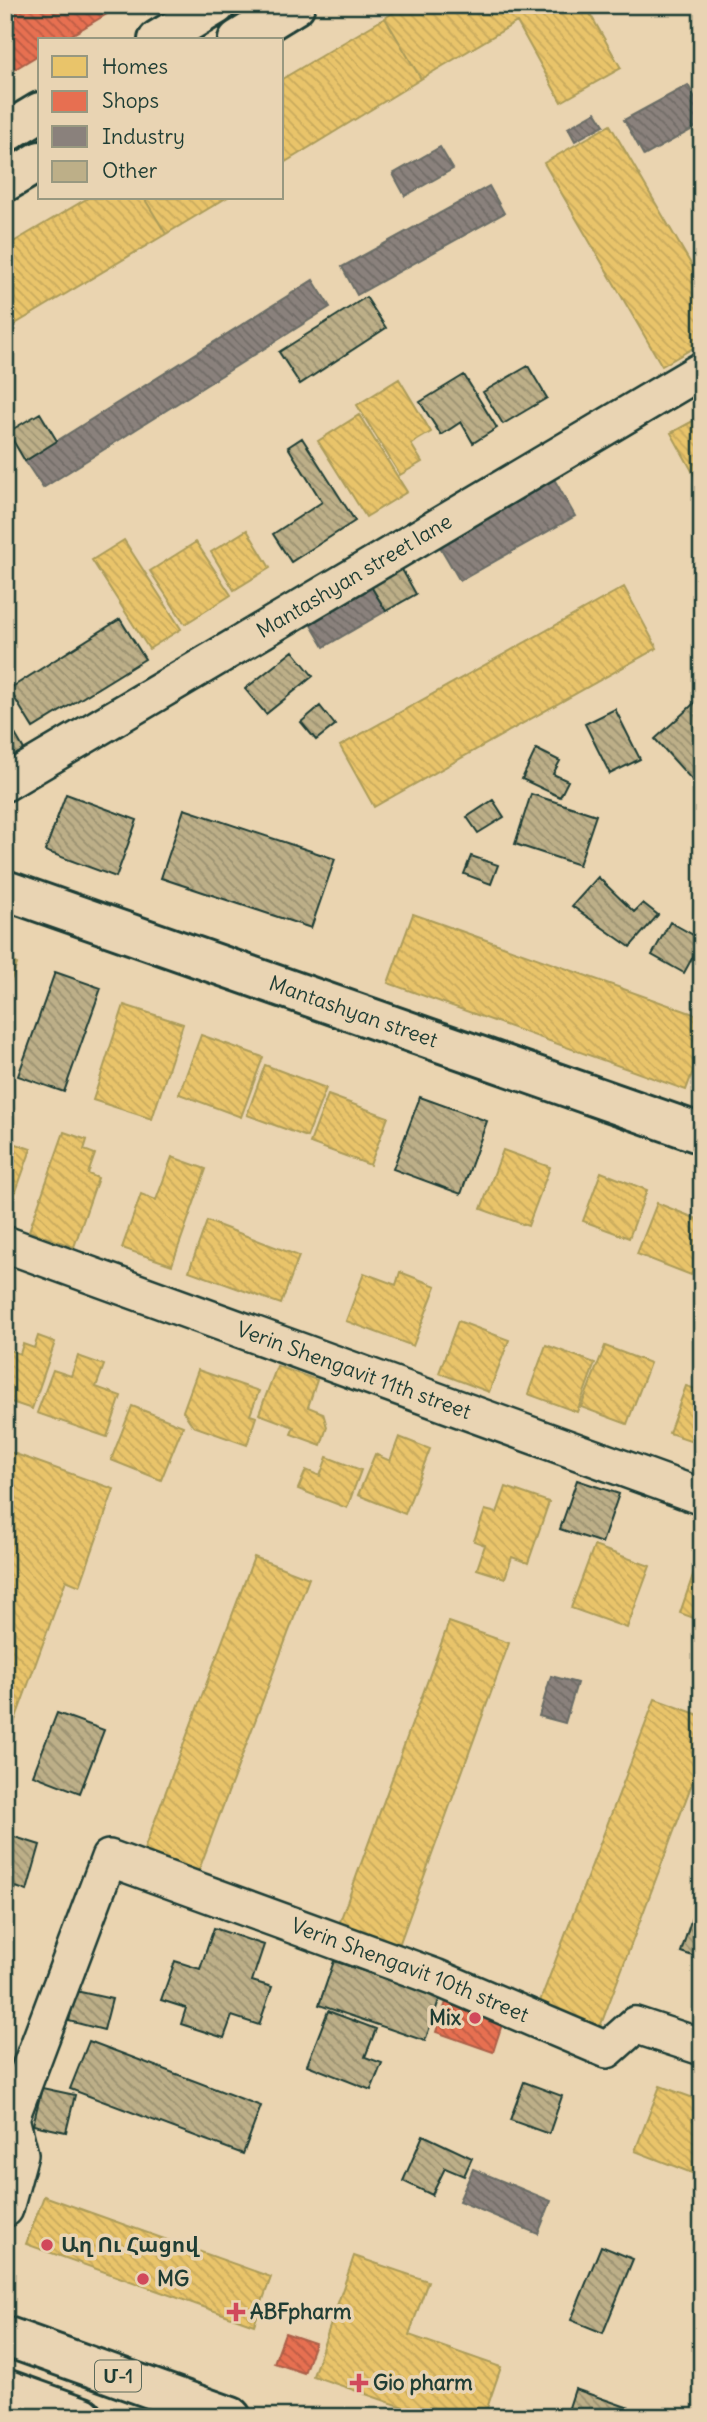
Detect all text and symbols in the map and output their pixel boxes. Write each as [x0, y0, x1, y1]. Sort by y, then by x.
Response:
legend [38, 38, 284, 200]
text: Homes [102, 53, 168, 80]
text: Shops [102, 87, 159, 114]
text: Industry [102, 123, 185, 150]
text: Other [102, 157, 158, 184]
street label: Mantashyan street lane [252, 507, 456, 644]
street label: Mantashyan street [265, 969, 441, 1053]
street label: Verin Shengavit 11th street [233, 1315, 475, 1425]
street label: Verin Shengavit 10th street [287, 1912, 533, 2028]
place label: Mix [429, 2004, 462, 2031]
marker: Mix [467, 2010, 483, 2026]
place label: Աղ Ու Հացով [61, 2231, 200, 2258]
marker: Աղ Ու Հացով [39, 2237, 55, 2253]
place label: MG [157, 2265, 189, 2292]
marker: MG [135, 2271, 151, 2287]
place label: ABFpharm [250, 2298, 352, 2325]
marker: ABFpharm [228, 2304, 244, 2320]
road number: Մ-1 [95, 2360, 141, 2392]
place label: Gio pharm [373, 2369, 473, 2396]
marker: Gio pharm [351, 2375, 367, 2391]

